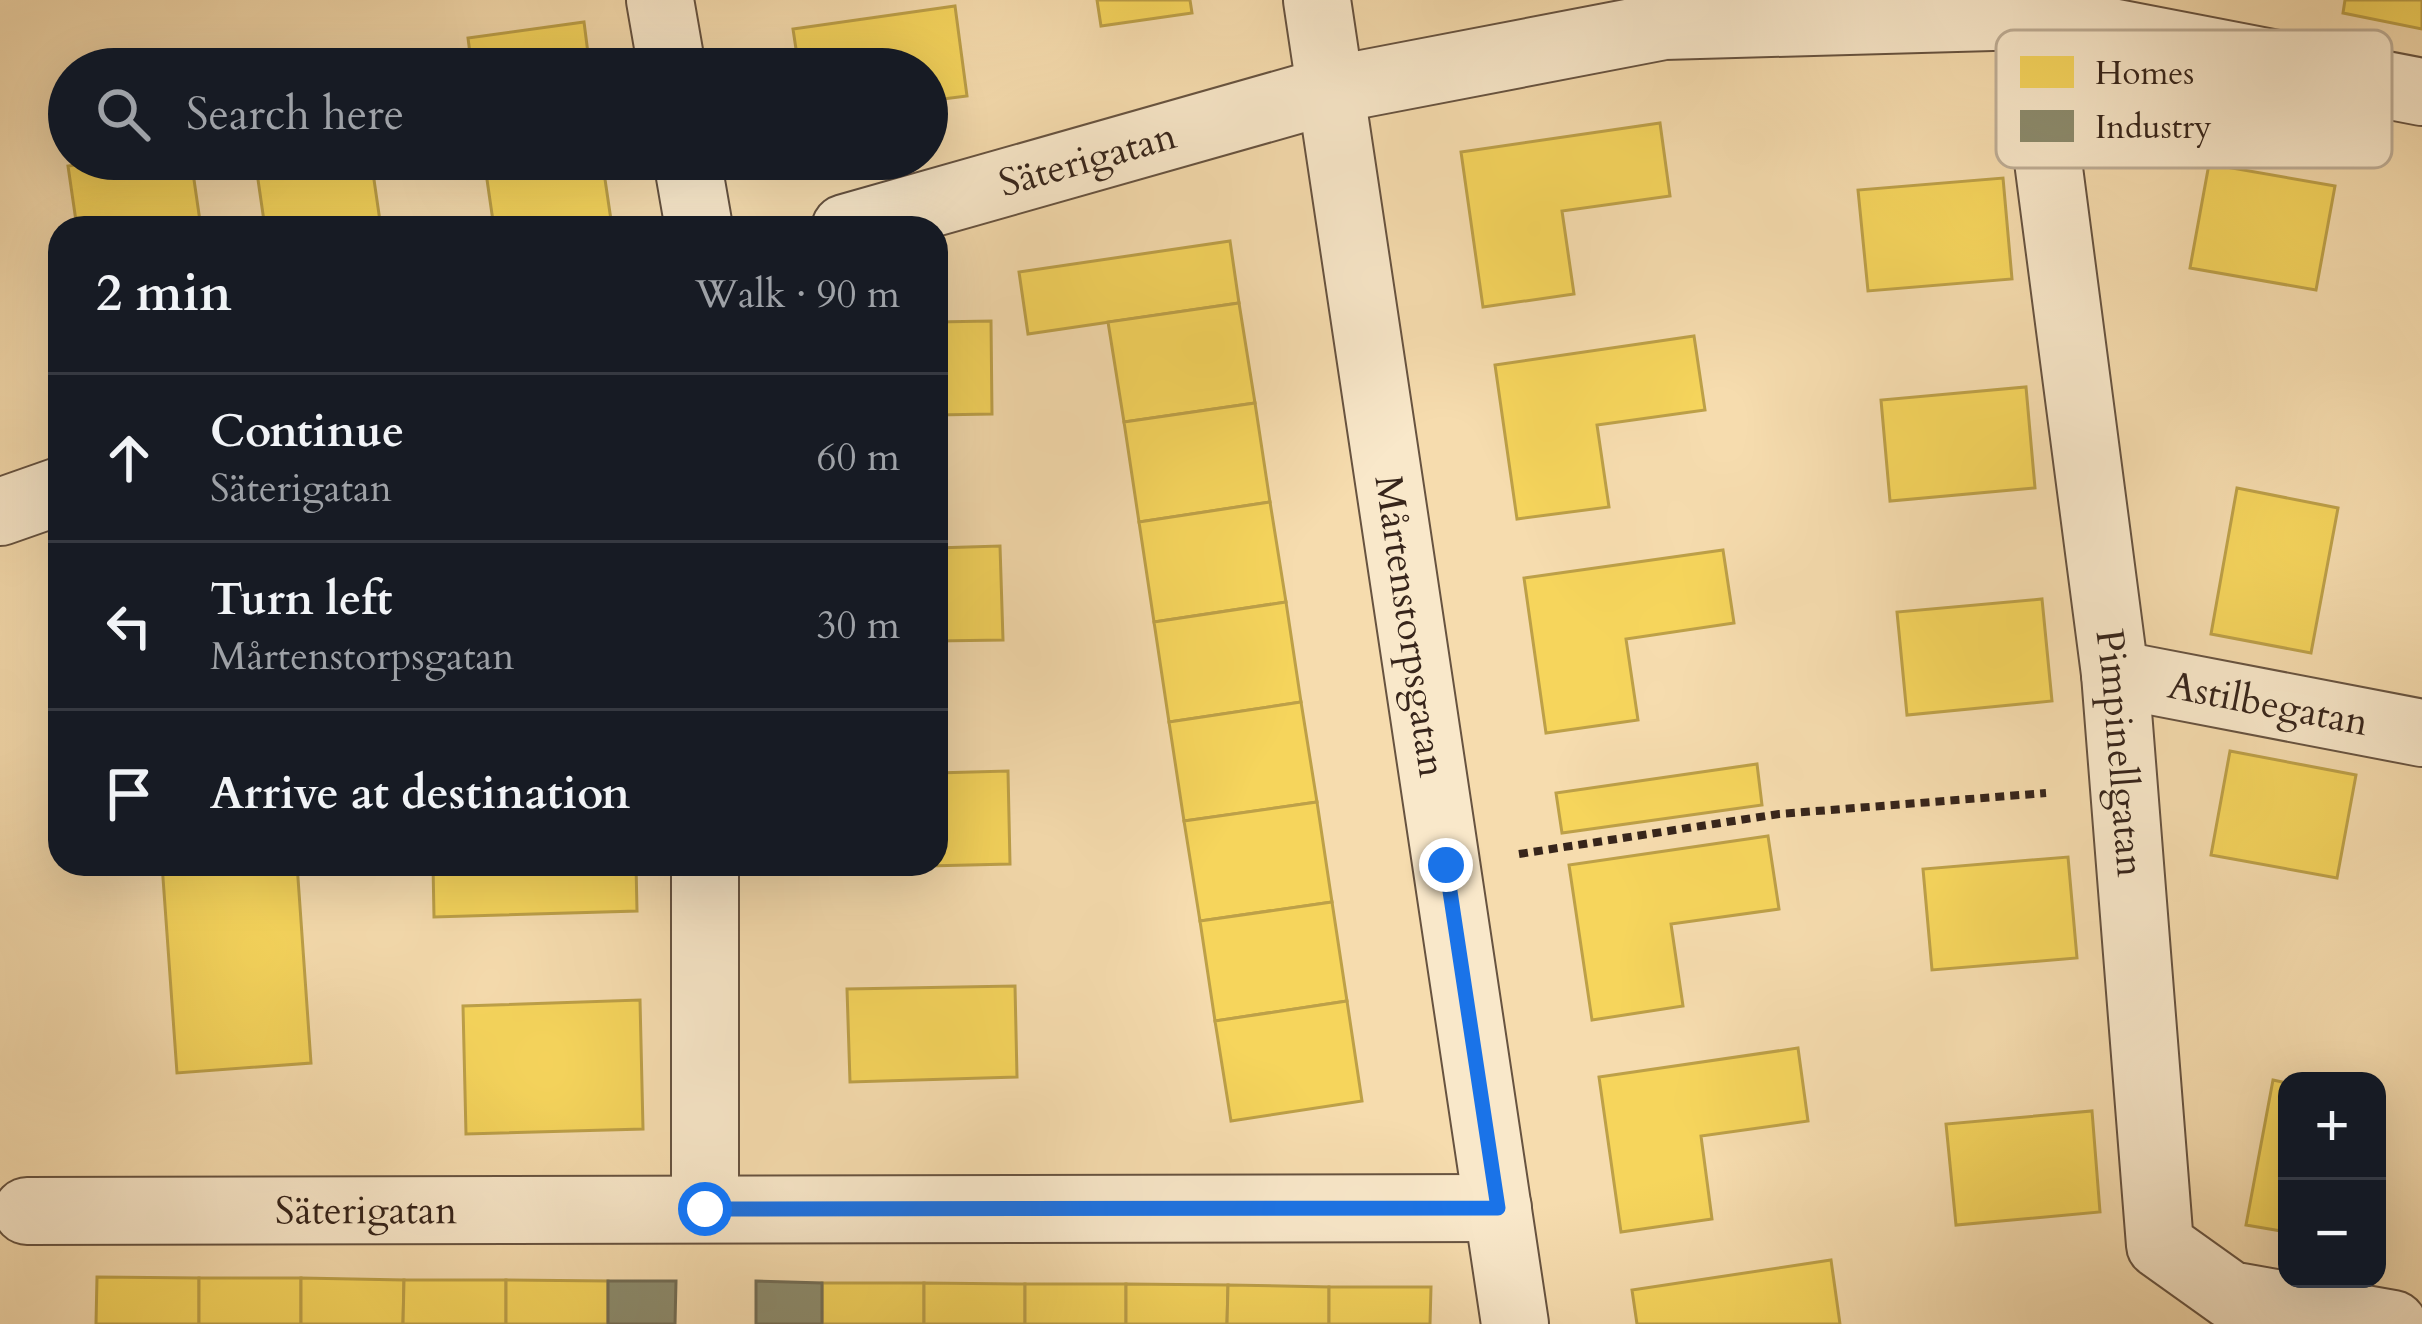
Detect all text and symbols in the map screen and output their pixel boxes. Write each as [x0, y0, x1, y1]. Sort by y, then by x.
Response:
legend [1996, 30, 2392, 168]
search box [48, 48, 948, 180]
text: Homes [2095, 51, 2194, 96]
icon: search [90, 81, 156, 147]
text: Search here [186, 84, 404, 145]
text: Industry [2095, 105, 2212, 150]
street label: Säterigatan [993, 109, 1182, 210]
text: 2 min [96, 259, 232, 329]
text: Walk · 90 m [695, 268, 900, 321]
text: Continue [210, 401, 404, 462]
icon: ahead [96, 425, 162, 491]
text: 60 m [817, 431, 900, 484]
text: Säterigatan [210, 462, 392, 515]
street label: Mårtenstorpsgatan [1362, 471, 1459, 781]
text: Turn left [210, 569, 392, 630]
icon: left [96, 593, 162, 659]
text: 30 m [817, 599, 900, 652]
street label: Pimpinellgatan [2083, 626, 2157, 879]
text: Mårtenstorpsgatan [210, 630, 515, 683]
street label: Astilbegatan [2164, 658, 2373, 749]
icon: arrive [96, 761, 162, 827]
text: Arrive at destination [210, 763, 630, 824]
route end [1419, 838, 1473, 892]
map controls [2278, 1072, 2386, 1288]
button: + [2278, 1072, 2386, 1180]
button: − [2278, 1180, 2386, 1288]
route start [678, 1182, 732, 1236]
street label: Säterigatan [275, 1184, 457, 1237]

